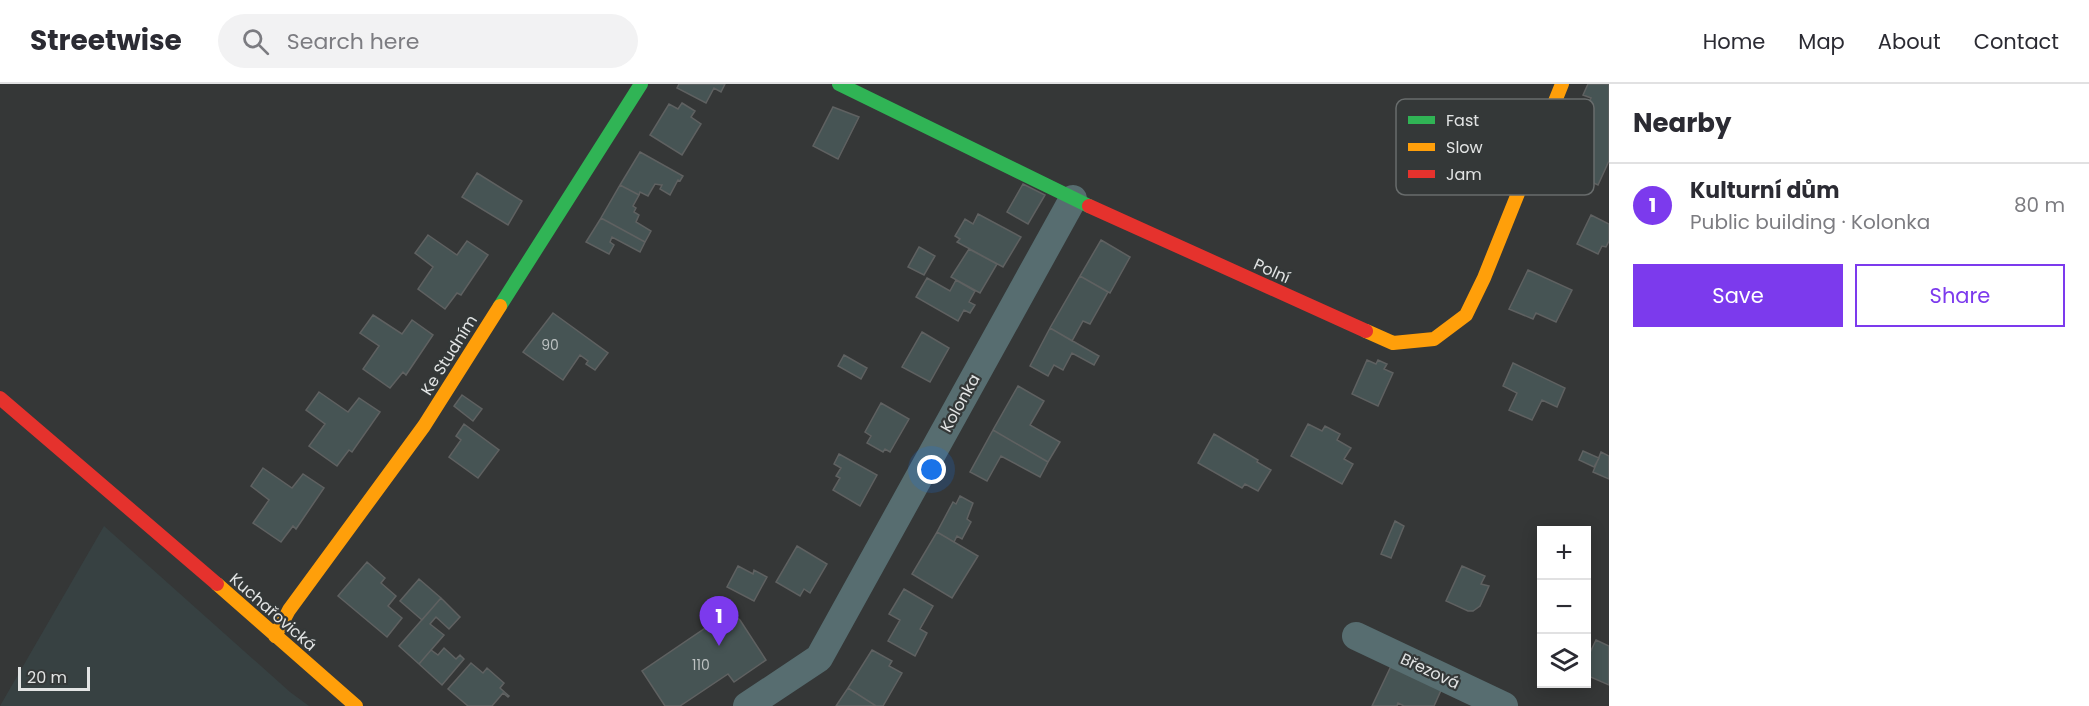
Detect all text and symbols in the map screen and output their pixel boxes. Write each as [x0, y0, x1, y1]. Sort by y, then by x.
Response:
search box [218, 14, 638, 68]
text: Streetwise [30, 21, 182, 60]
icon: search [239, 25, 272, 58]
text: Search here [287, 26, 419, 57]
text: Home [1703, 27, 1765, 56]
text: Map [1798, 27, 1845, 56]
text: About [1878, 27, 1941, 56]
text: Contact [1974, 27, 2059, 56]
legend [1396, 99, 1594, 195]
text: Nearby [1633, 105, 1731, 141]
text: Fast [1446, 109, 1479, 132]
text: Slow [1446, 136, 1483, 159]
text: Jam [1446, 163, 1482, 186]
text: Kulturní dům [1690, 175, 1839, 206]
text: 1 [1649, 191, 1656, 219]
text: 80 m [2014, 191, 2065, 219]
text: Public building · Kolonka [1690, 208, 1930, 236]
street label: Polní [1250, 253, 1294, 289]
button: Save [1633, 264, 1843, 327]
button: Share [1855, 264, 2065, 327]
street label: Ke Studním [415, 310, 483, 400]
house number: 90 [541, 335, 559, 355]
street label: Kolonka [935, 370, 985, 436]
your location [917, 455, 946, 484]
map controls [1537, 526, 1591, 688]
button: + [1537, 526, 1591, 580]
street label: Kuchařovická [225, 568, 321, 656]
button: − [1537, 580, 1591, 634]
pin: 1 [700, 596, 738, 646]
button: layers [1537, 634, 1591, 688]
street label: Březová [1397, 647, 1463, 695]
house number: 110 [692, 655, 710, 675]
scale bar [18, 664, 90, 692]
text: 20 m [27, 666, 67, 689]

